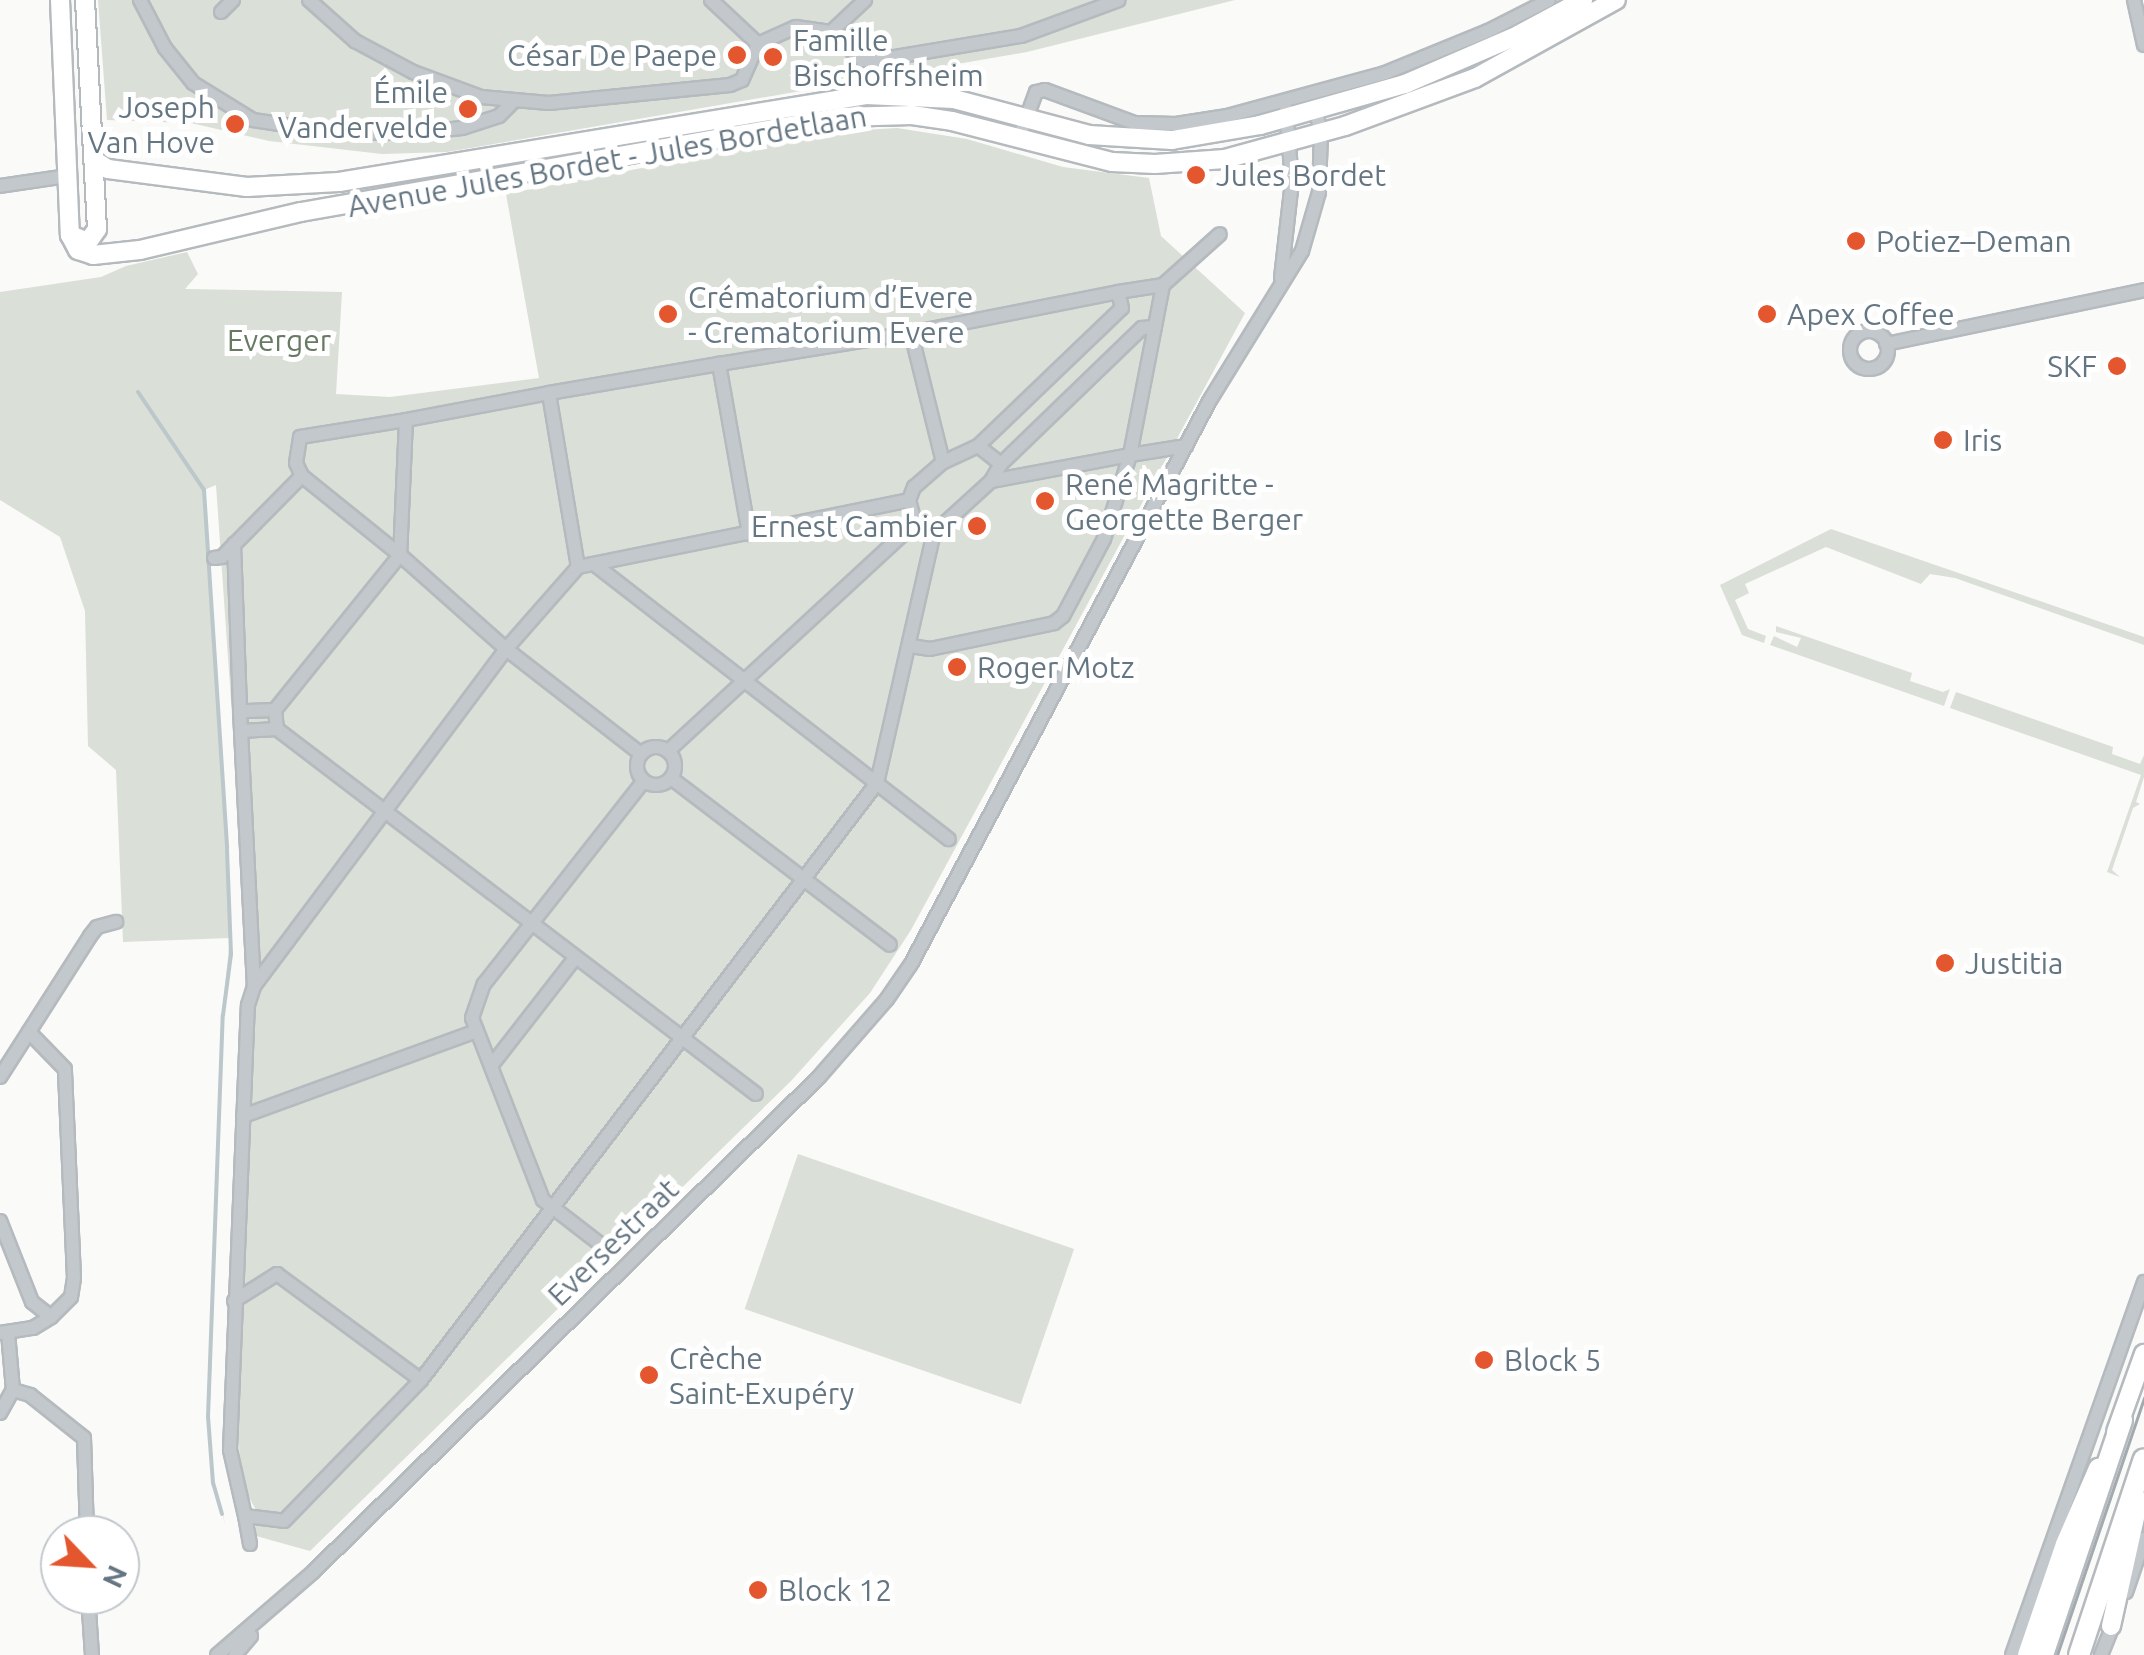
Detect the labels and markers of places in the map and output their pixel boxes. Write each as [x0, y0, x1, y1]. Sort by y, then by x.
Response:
place label: Famille Bischoffsheim [793, 22, 984, 92]
place label: César De Paepe [507, 37, 717, 73]
marker: César De Paepe [726, 44, 748, 66]
marker: Famille Bischoffsheim [762, 46, 784, 68]
place label: Émile Vandervelde [278, 74, 448, 144]
place label: Joseph Van Hove [88, 89, 215, 160]
marker: Émile Vandervelde [457, 98, 479, 120]
marker: Joseph Van Hove [224, 113, 246, 135]
place label: Jules Bordet [1216, 157, 1386, 193]
marker: Jules Bordet [1185, 164, 1207, 186]
place label: Potiez–Deman [1876, 223, 2072, 259]
marker: Potiez–Deman [1845, 230, 1867, 252]
place label: Crématorium d’Evere - Crematorium Evere [688, 279, 973, 350]
place label: Apex Coffee [1787, 296, 1954, 332]
marker: Crématorium d’Evere - Crematorium Evere [657, 303, 679, 325]
marker: Apex Coffee [1756, 303, 1778, 325]
place label: SKF [2047, 348, 2097, 384]
marker: SKF [2106, 355, 2128, 377]
place label: Iris [1963, 422, 2002, 458]
marker: Iris [1932, 429, 1954, 451]
place label: René Magritte - Georgette Berger [1065, 466, 1303, 536]
marker: René Magritte - Georgette Berger [1034, 490, 1056, 512]
place label: Ernest Cambier [751, 508, 957, 544]
marker: Ernest Cambier [966, 515, 988, 537]
place label: Roger Motz [977, 649, 1134, 685]
marker: Roger Motz [946, 656, 968, 678]
place label: Justitia [1965, 945, 2063, 981]
marker: Justitia [1934, 952, 1956, 974]
place label: Crèche Saint-Exupéry [669, 1340, 854, 1410]
place label: Block 5 [1504, 1342, 1601, 1378]
marker: Block 5 [1473, 1349, 1495, 1371]
marker: Crèche Saint-Exupéry [638, 1364, 660, 1386]
place label: Block 12 [778, 1572, 892, 1608]
marker: Block 12 [747, 1579, 769, 1601]

